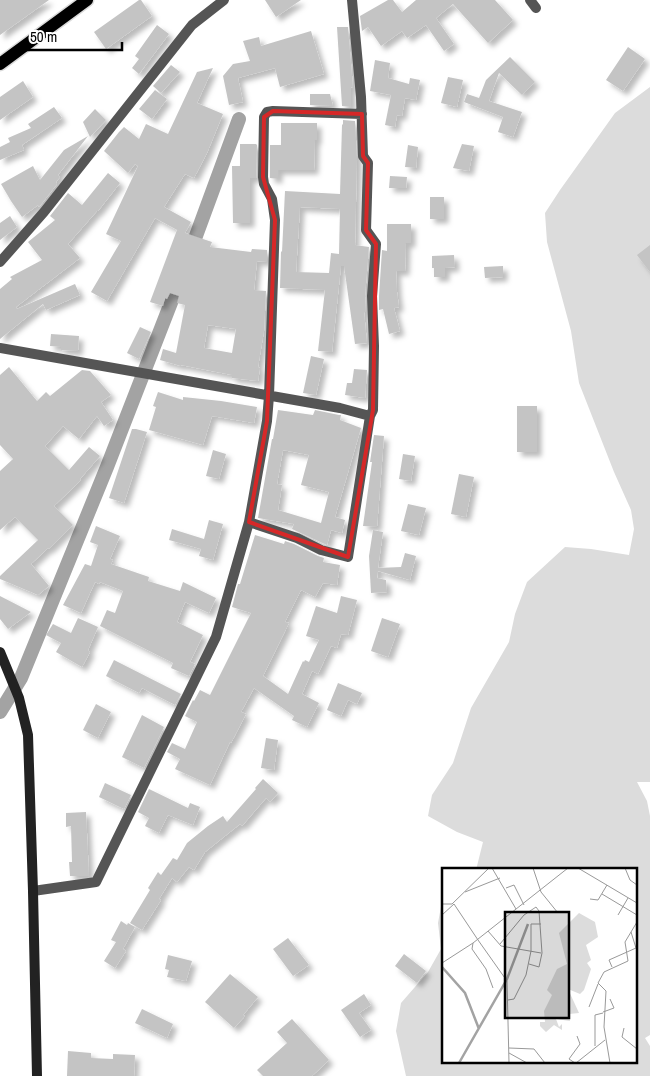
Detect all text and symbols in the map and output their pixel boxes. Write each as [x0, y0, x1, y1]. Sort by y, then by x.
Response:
scale bar [22, 20, 122, 52]
text: 50 m [30, 26, 57, 47]
inset map [442, 868, 638, 1064]

